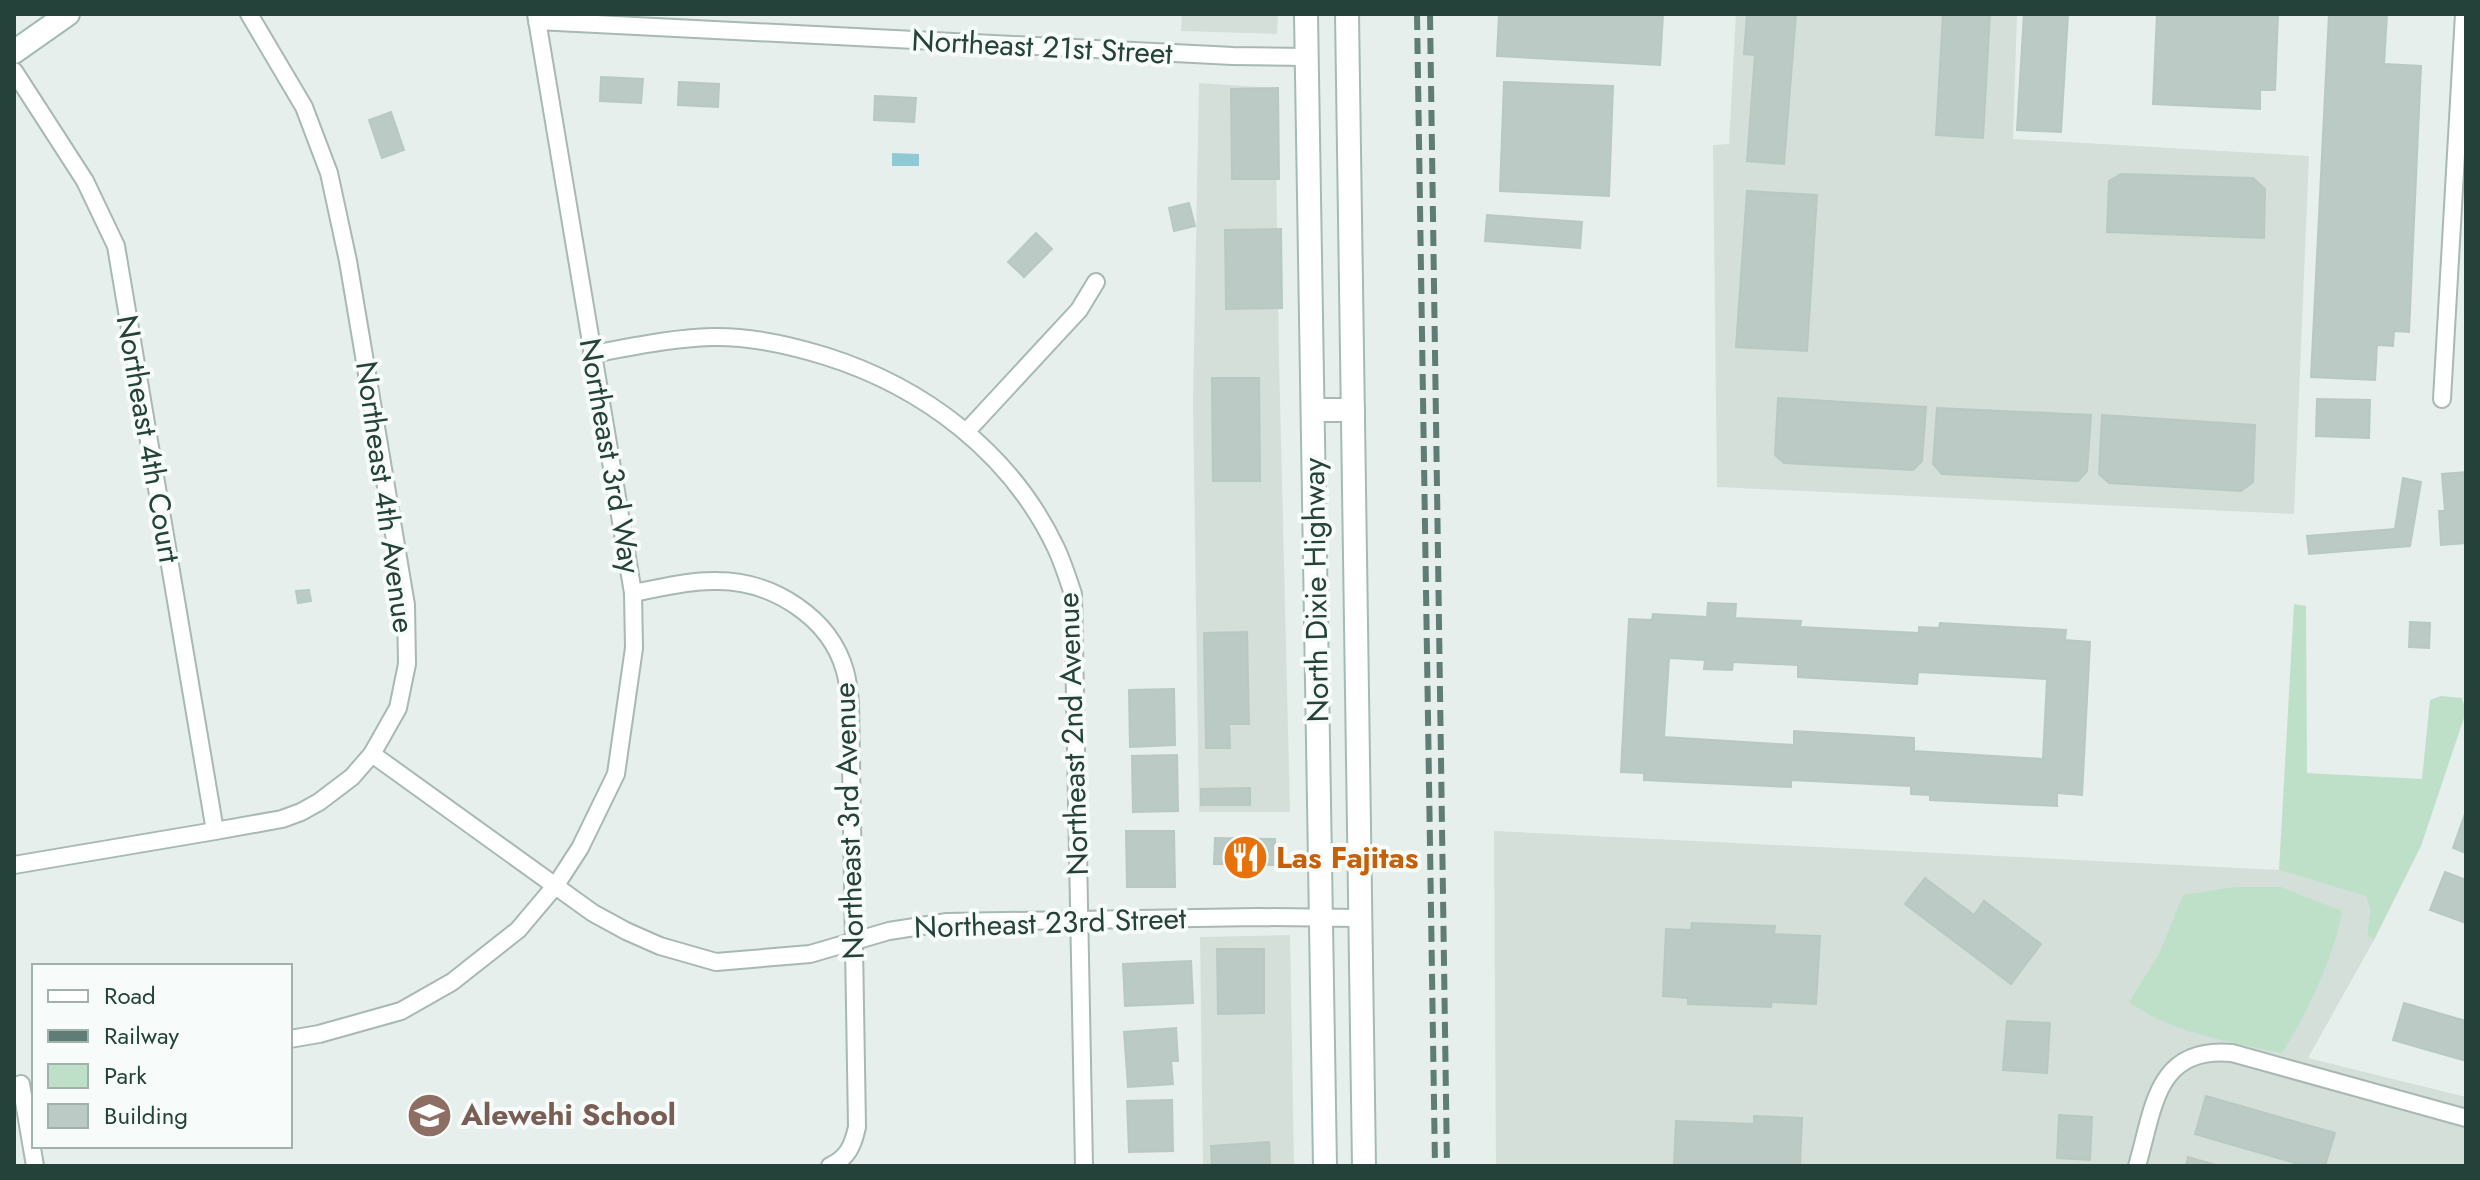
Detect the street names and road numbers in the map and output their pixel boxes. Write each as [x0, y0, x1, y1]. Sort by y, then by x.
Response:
street label: Northeast 21st Street [910, 18, 1175, 75]
street label: Northeast 4th Court [106, 312, 192, 567]
street label: Northeast 3rd Way [569, 335, 652, 578]
street label: Northeast 4th Avenue [345, 358, 426, 636]
street label: North Dixie Highway [1292, 456, 1339, 723]
street label: Northeast 2nd Avenue [1046, 592, 1099, 876]
street label: Northeast 3rd Avenue [822, 682, 875, 960]
street label: Northeast 23rd Street [913, 896, 1188, 949]

